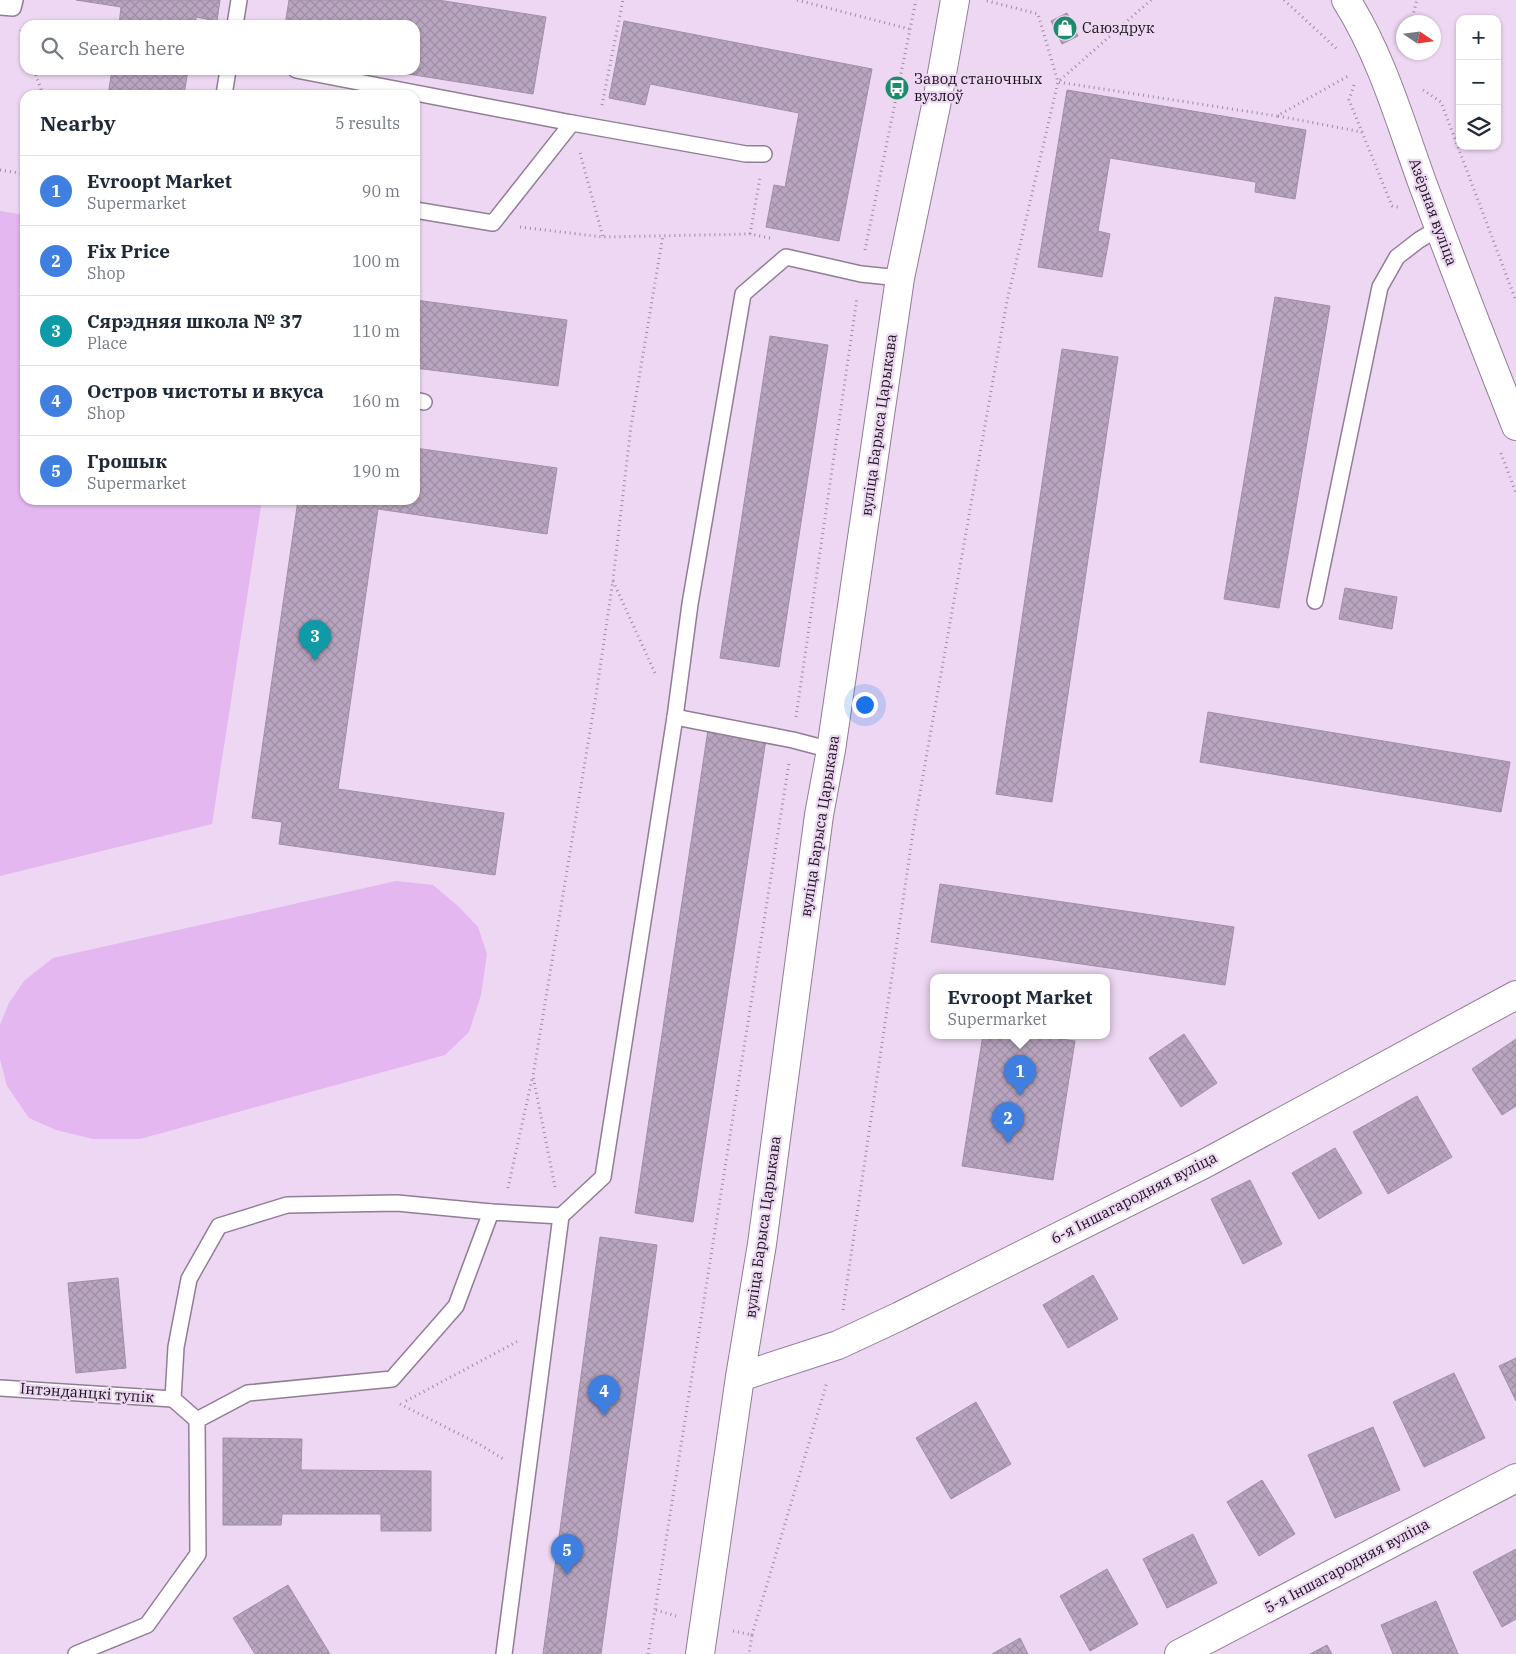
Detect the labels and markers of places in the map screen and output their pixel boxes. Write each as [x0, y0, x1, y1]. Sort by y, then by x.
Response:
shop icon: Саюздрук [1052, 15, 1078, 41]
place label: Саюздрук [1082, 18, 1155, 37]
place label: Завод станочных вузлоў [914, 69, 1042, 105]
bus stop icon: Завод станочных вузлоў [884, 75, 910, 101]
pin: 3 [299, 620, 331, 661]
pin: 1 [1004, 1055, 1036, 1096]
pin: 2 [992, 1102, 1024, 1143]
pin: 4 [588, 1375, 620, 1416]
pin: 5 [551, 1534, 583, 1575]

